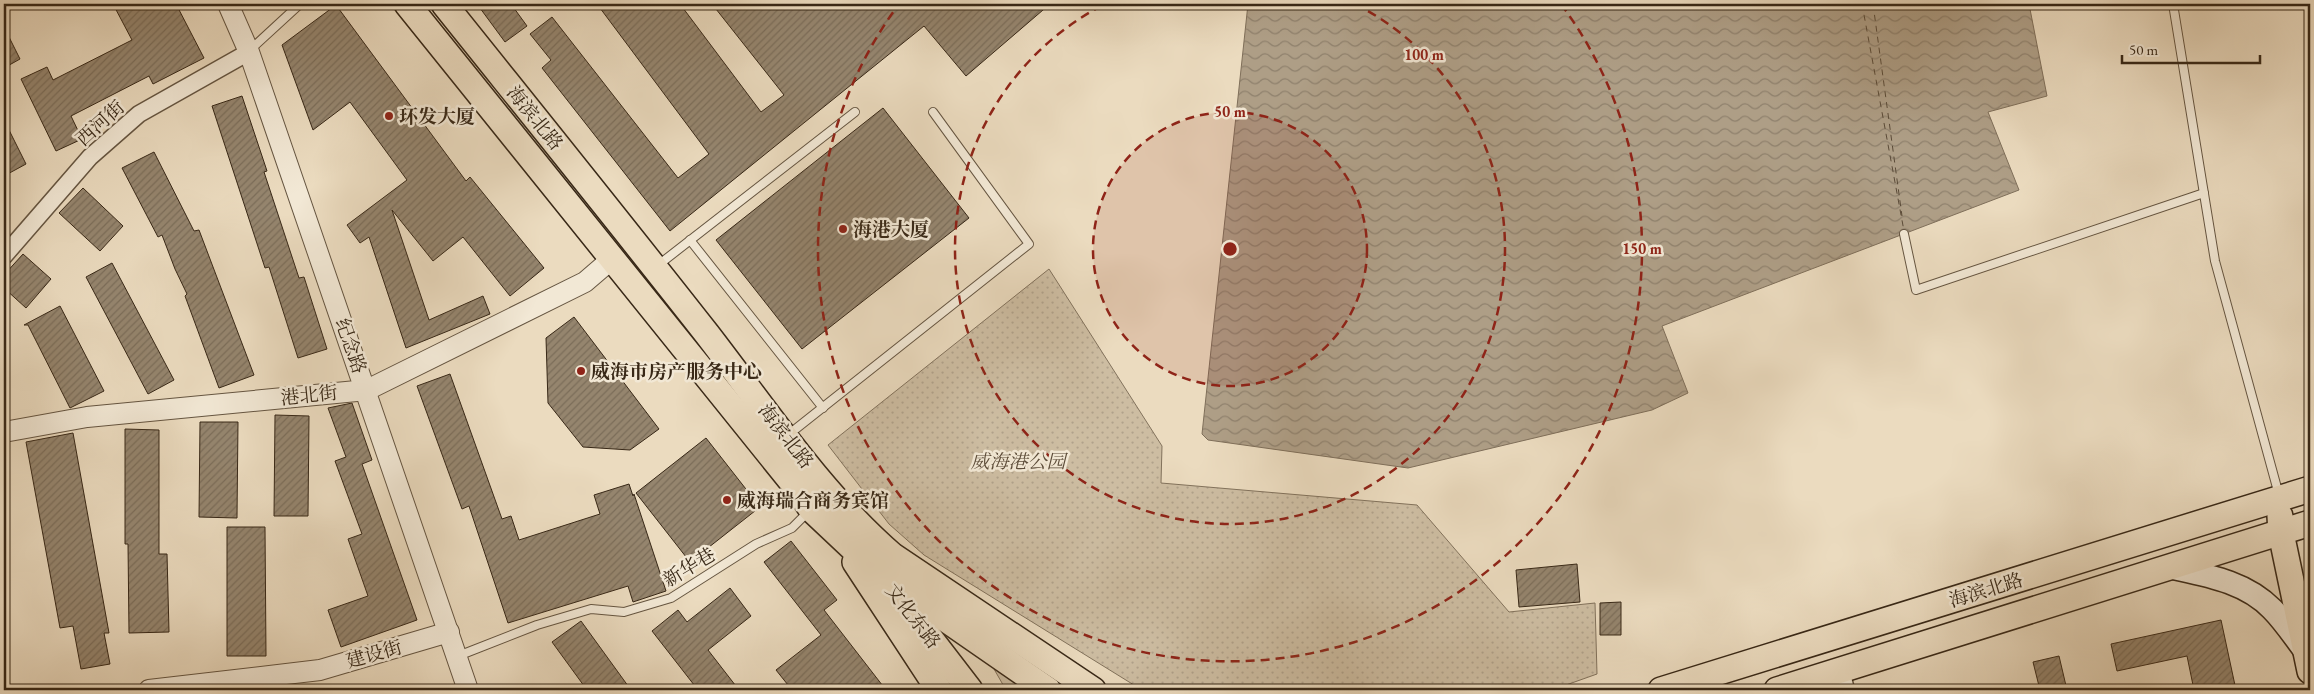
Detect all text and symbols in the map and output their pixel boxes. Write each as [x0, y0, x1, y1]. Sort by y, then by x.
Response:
scale bar [2122, 32, 2259, 64]
text: 50 m [2129, 40, 2158, 59]
text: 100 m [1404, 45, 1444, 64]
street label: 海滨北路 [501, 81, 569, 155]
street label: 西河街 [70, 95, 130, 151]
text: 50 m [1214, 102, 1246, 121]
place label: 环发大厦 [399, 104, 475, 129]
marker: 环发大厦 [383, 110, 395, 122]
place label: 海港大厦 [853, 217, 929, 242]
marker: 海港大厦 [837, 223, 849, 235]
text: 150 m [1622, 239, 1662, 258]
centre of rings [1221, 240, 1239, 258]
street label: 纪念路 [330, 315, 372, 377]
place label: 威海市房产服务中心 [591, 359, 762, 384]
marker: 威海市房产服务中心 [575, 365, 587, 377]
street label: 港北街 [279, 380, 339, 410]
street label: 海滨北路 [753, 398, 819, 474]
park label: 威海港公园 [970, 449, 1068, 474]
place label: 威海瑞合商务宾馆 [737, 488, 889, 513]
marker: 威海瑞合商务宾馆 [721, 494, 733, 506]
street label: 新华巷 [658, 542, 720, 592]
street label: 海滨北路 [1946, 567, 2026, 613]
street label: 文化东路 [880, 578, 946, 654]
street label: 建设街 [343, 634, 405, 674]

